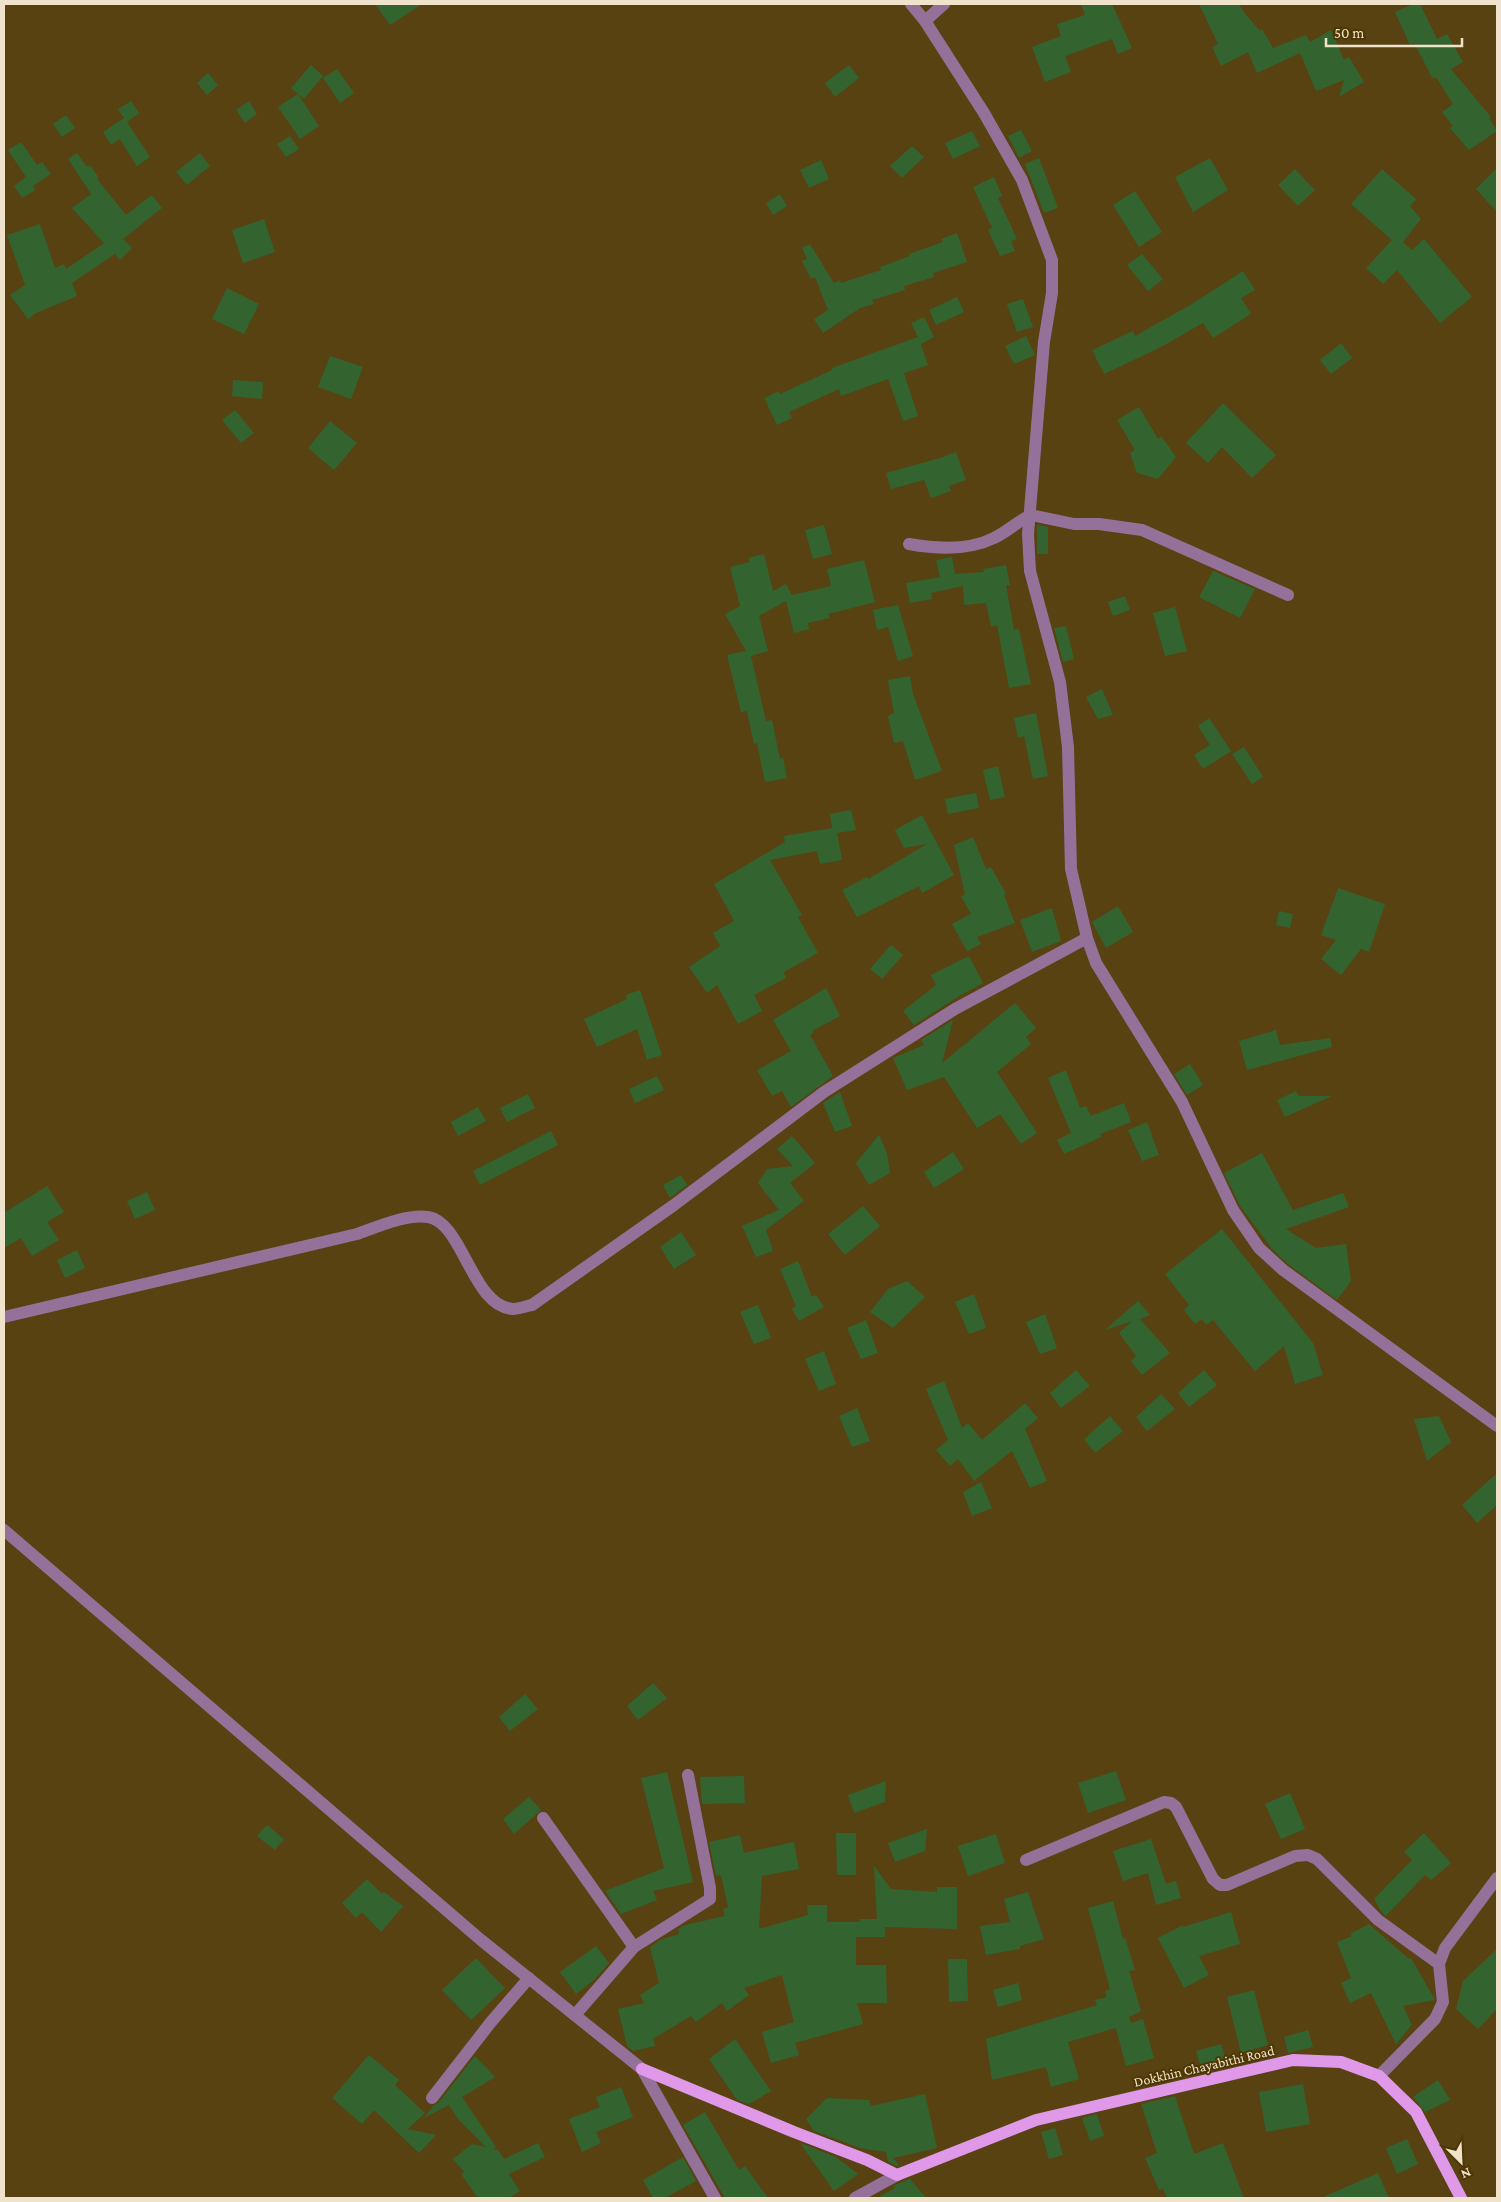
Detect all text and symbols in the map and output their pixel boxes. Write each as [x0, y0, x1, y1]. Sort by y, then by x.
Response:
scale bar [1326, 15, 1462, 47]
text: 50 m [1334, 25, 1364, 41]
street label: Dokkhin Chayabithi Road [1132, 2042, 1276, 2090]
north arrow [1436, 2137, 1486, 2187]
text: N [1458, 2165, 1474, 2183]

